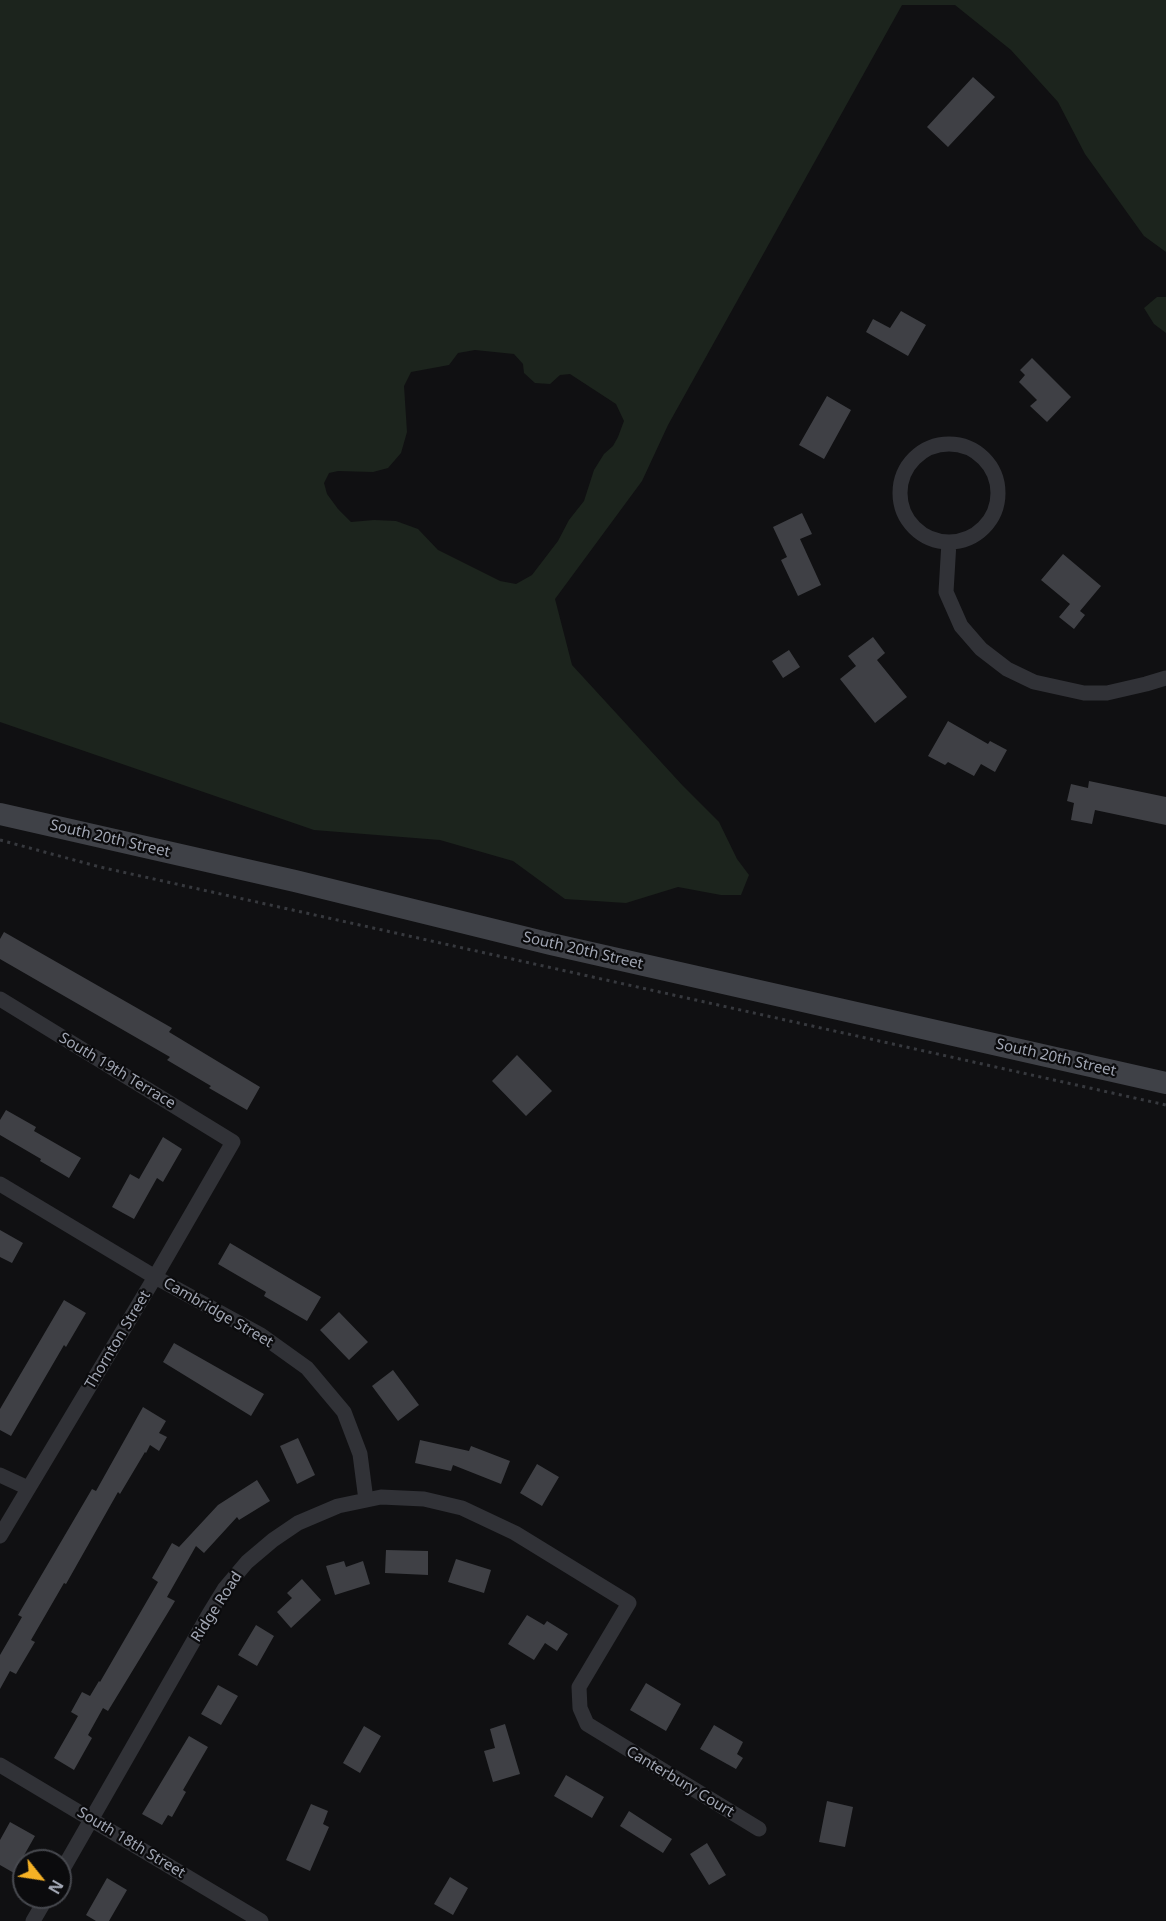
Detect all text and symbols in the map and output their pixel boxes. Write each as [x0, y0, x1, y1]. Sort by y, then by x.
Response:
street label: South 20th Street [48, 816, 172, 862]
street label: South 20th Street [521, 928, 645, 974]
street label: South 19th Terrace [55, 1029, 179, 1113]
street label: South 20th Street [994, 1035, 1118, 1081]
street label: Cambridge Street [160, 1274, 276, 1352]
street label: Thornton Street [82, 1287, 154, 1393]
street label: Ridge Road [188, 1569, 246, 1645]
street label: Canterbury Court [623, 1743, 737, 1821]
street label: South 18th Street [74, 1804, 188, 1882]
north arrow [12, 1849, 72, 1909]
text: N [43, 1876, 69, 1898]

